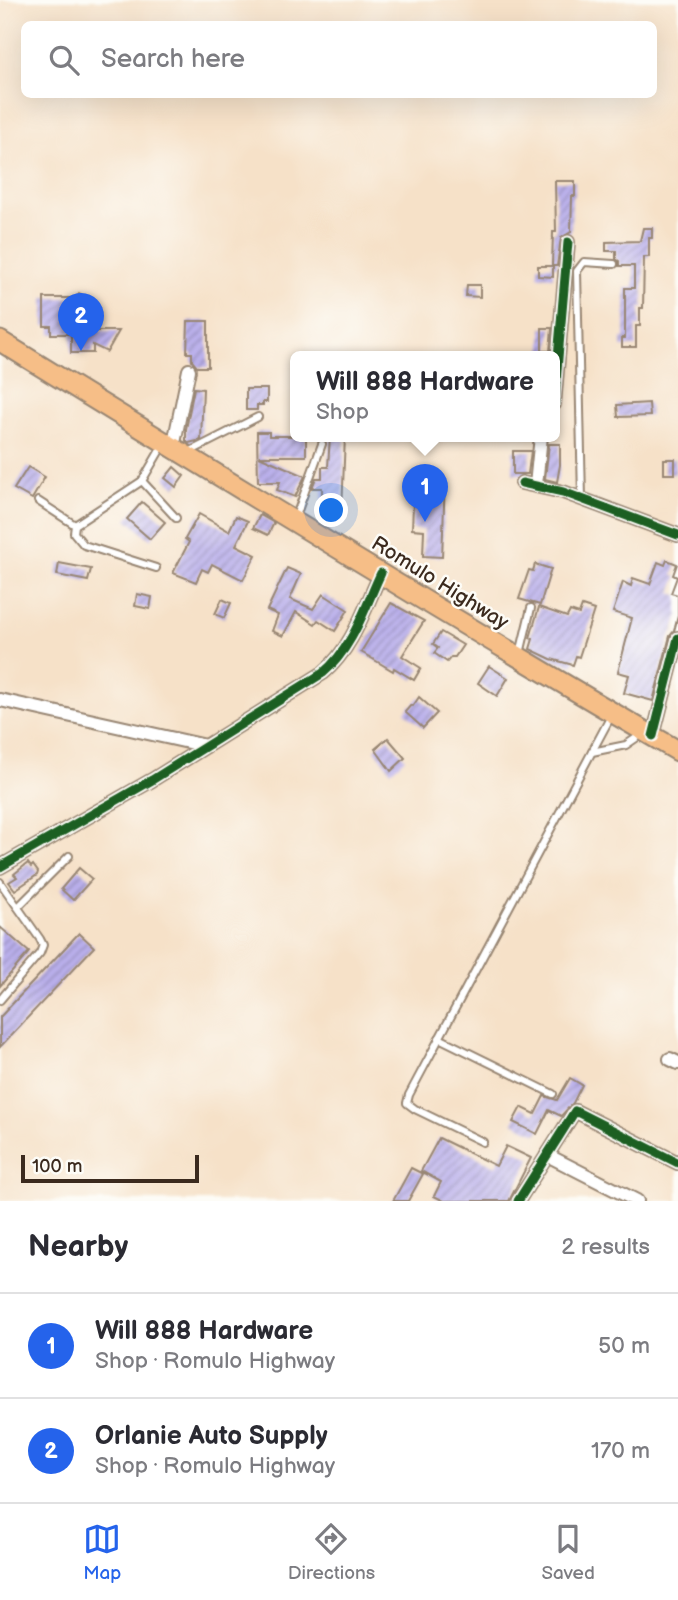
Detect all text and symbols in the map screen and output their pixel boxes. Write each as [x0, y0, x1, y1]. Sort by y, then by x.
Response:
search box [21, 21, 657, 98]
icon: search [45, 41, 83, 79]
text: Search here [101, 44, 245, 75]
pin: 2 [58, 293, 104, 351]
popup [290, 351, 560, 442]
text: Will 888 Hardware [316, 367, 534, 398]
text: Shop [316, 398, 369, 426]
pin: 1 [402, 464, 448, 522]
your location [314, 493, 348, 527]
street label: Romulo Highway [367, 531, 514, 635]
scale bar [21, 1152, 200, 1184]
text: 100 m [32, 1155, 83, 1178]
text: Nearby [28, 1229, 128, 1265]
text: 2 results [561, 1233, 650, 1261]
text: Will 888 Hardware [95, 1316, 313, 1347]
text: 1 [46, 1332, 56, 1360]
text: 50 m [598, 1332, 650, 1360]
text: Shop · Romulo Highway [95, 1347, 335, 1375]
text: Orlanie Auto Supply [95, 1421, 328, 1452]
text: 2 [44, 1437, 58, 1465]
text: 170 m [591, 1437, 650, 1465]
text: Shop · Romulo Highway [95, 1452, 335, 1480]
tab: Map [83, 1520, 121, 1585]
tab: Directions [288, 1520, 375, 1585]
tab: Saved [541, 1520, 595, 1585]

